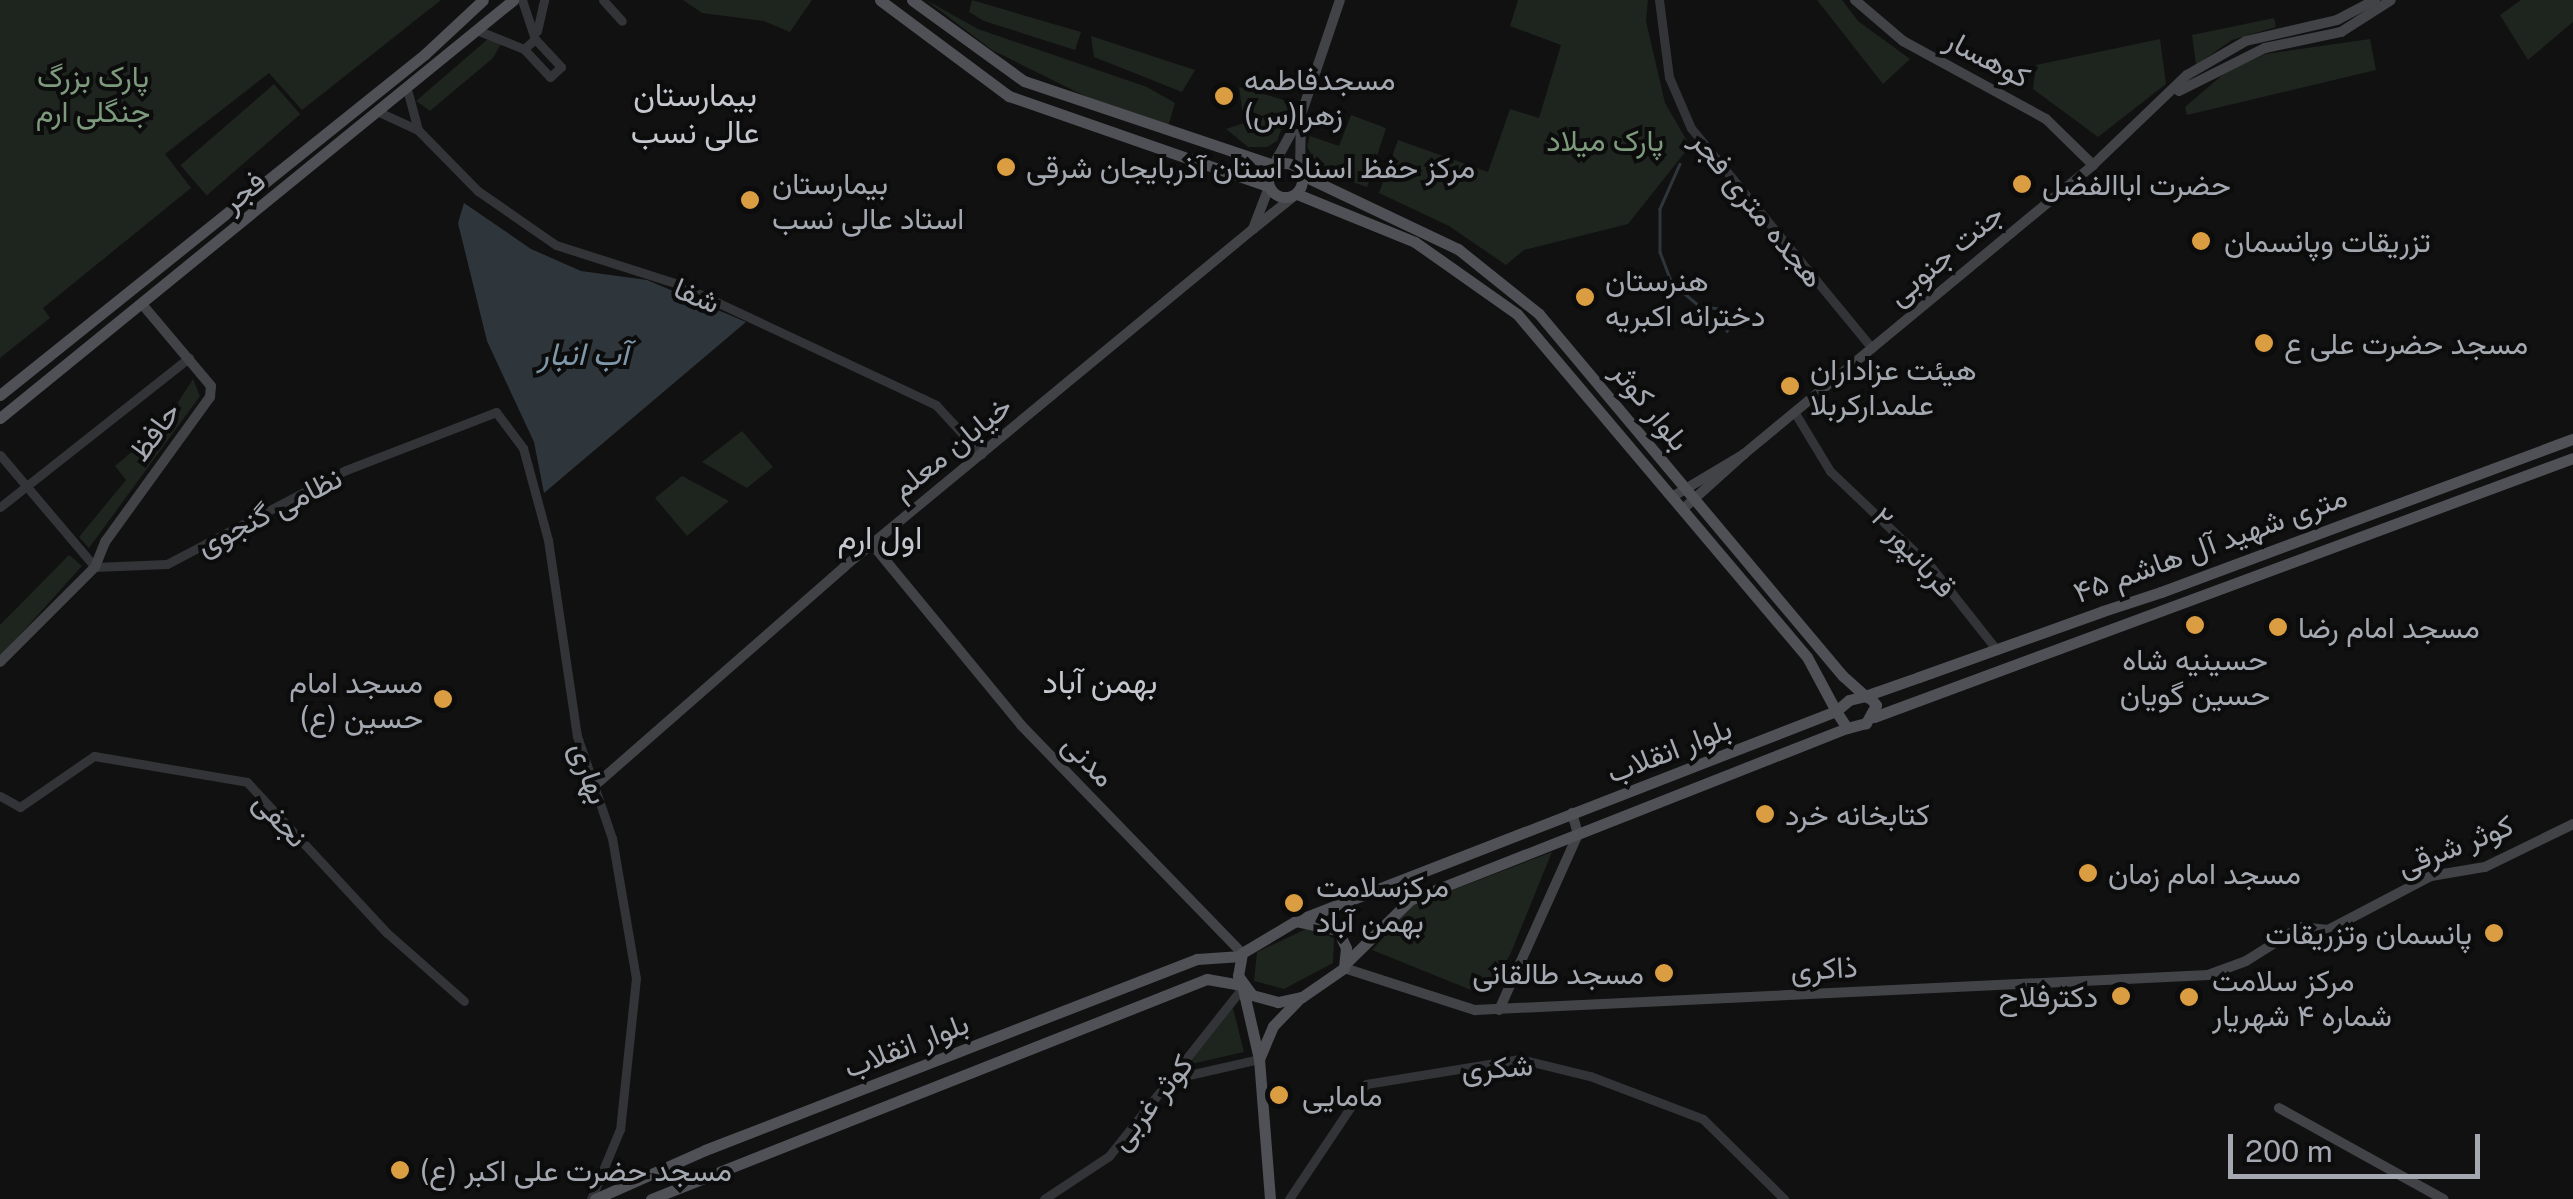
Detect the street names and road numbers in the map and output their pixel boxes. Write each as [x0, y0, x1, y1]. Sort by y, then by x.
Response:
street label: کوهسار [1939, 21, 2037, 95]
street label: هجده متری فجر [1684, 123, 1832, 295]
street label: فجر [214, 163, 272, 219]
street label: جنت جنوبی [1880, 195, 2010, 313]
street label: شفا [669, 269, 725, 321]
street label: بلوار کوثر [1604, 354, 1698, 458]
street label: خیابان معلم [883, 387, 1019, 507]
street label: حافظ [120, 394, 188, 468]
street label: نظامی گنجوی [190, 459, 348, 563]
street label: ۴۵ متری شهید آل هاشم [2068, 478, 2352, 610]
street label: قربانپور ۲ [1864, 499, 1964, 605]
street label: بلوار انقلاب [1601, 710, 1737, 790]
street label: مدنی [1055, 726, 1123, 794]
street label: بهاری [563, 737, 617, 809]
street label: نجفی [246, 784, 316, 854]
street label: کوثر شرقی [2392, 806, 2518, 884]
street label: ذاکری [1789, 948, 1859, 988]
street label: بلوار انقلاب [838, 1005, 974, 1085]
street label: کوثر غربی [1102, 1047, 1200, 1157]
street label: شکری [1460, 1047, 1534, 1087]

